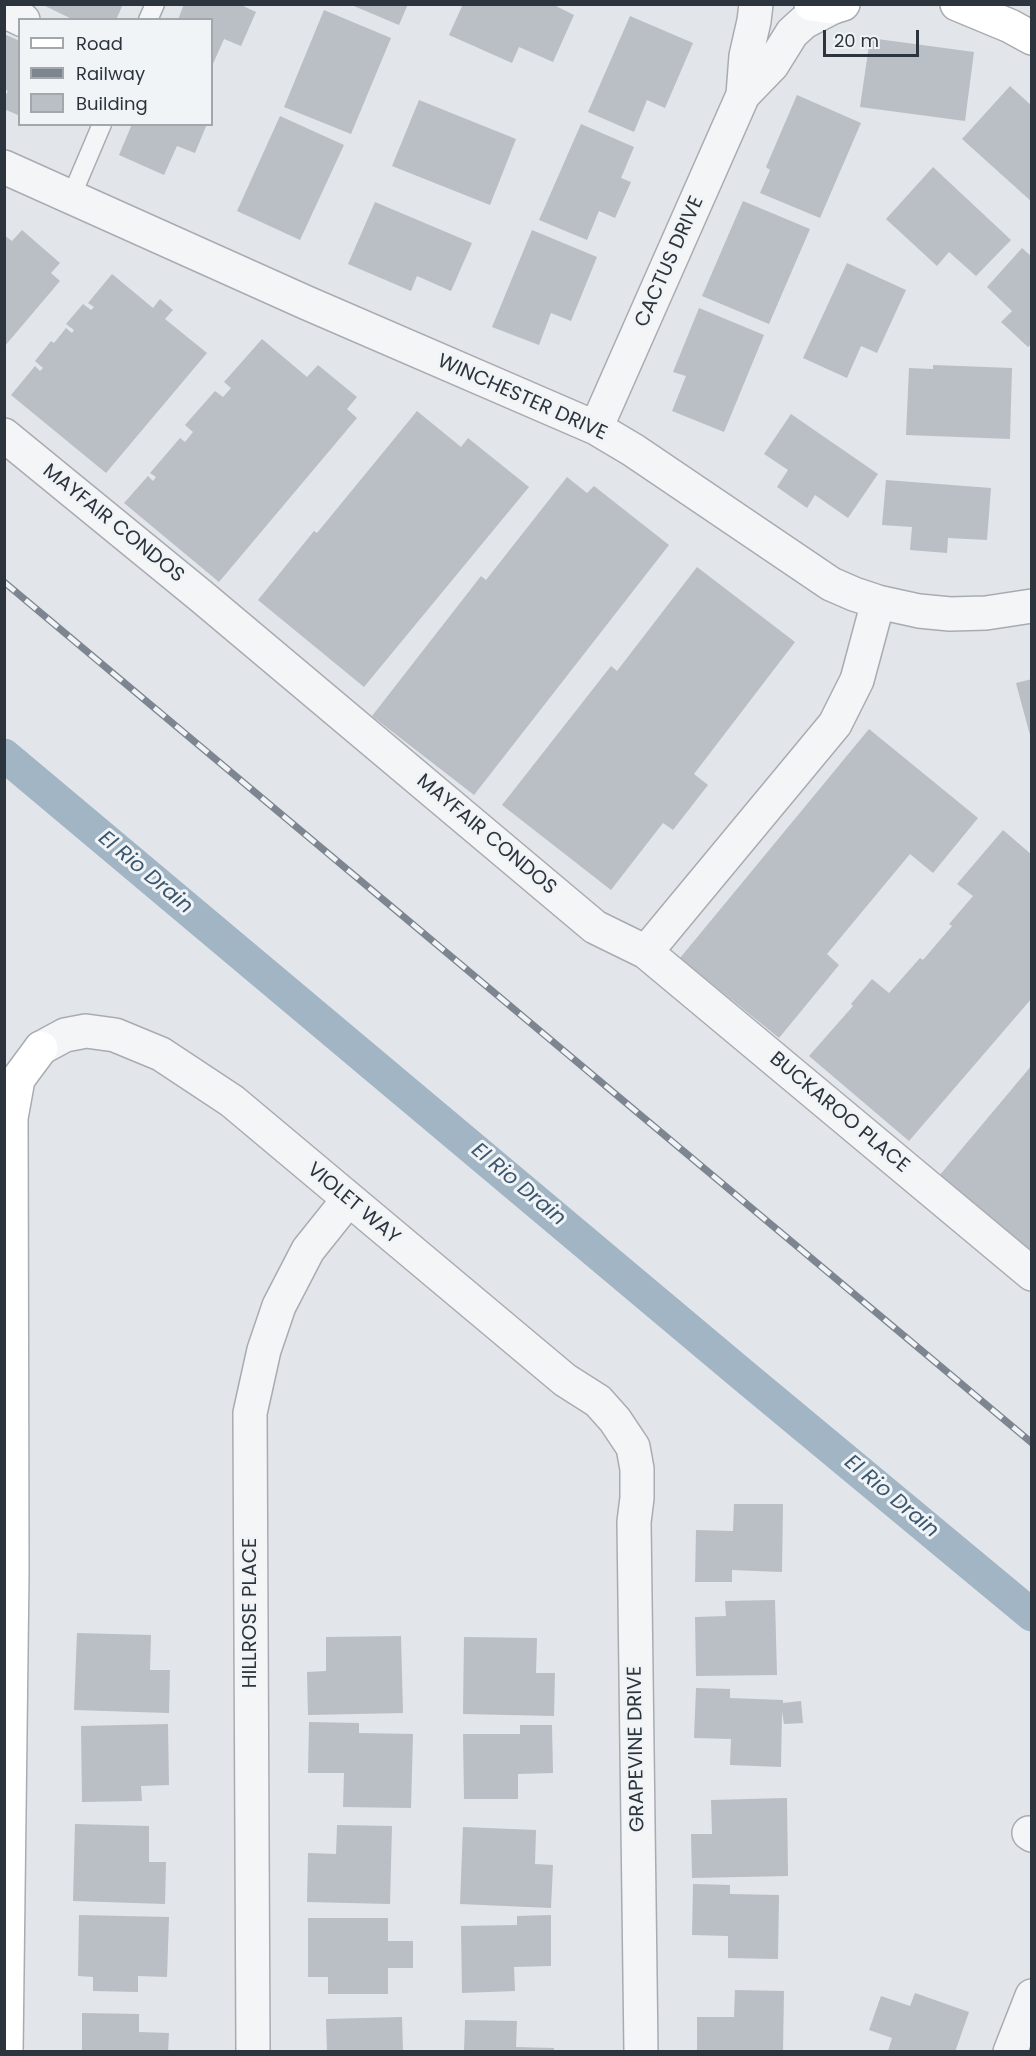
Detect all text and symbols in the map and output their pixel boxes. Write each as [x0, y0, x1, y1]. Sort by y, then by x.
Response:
legend [18, 18, 213, 126]
scale bar [826, 18, 922, 56]
text: 20 m [834, 28, 879, 53]
text: Road [76, 31, 123, 56]
text: Railway [76, 61, 145, 86]
text: Building [76, 91, 148, 116]
street label: CACTUS DRIVE [630, 193, 710, 331]
street label: WINCHESTER DRIVE [433, 350, 611, 446]
street label: MAYFAIR CONDOS [37, 460, 189, 588]
street label: MAYFAIR CONDOS [411, 770, 561, 900]
water label: El Rio Drain [93, 826, 197, 920]
street label: BUCKAROO PLACE [764, 1048, 914, 1178]
water label: El Rio Drain [466, 1138, 570, 1232]
street label: VIOLET WAY [302, 1158, 404, 1250]
water label: El Rio Drain [839, 1450, 943, 1544]
street label: HILLROSE PLACE [239, 1538, 263, 1688]
street label: GRAPEVINE DRIVE [624, 1666, 650, 1832]

